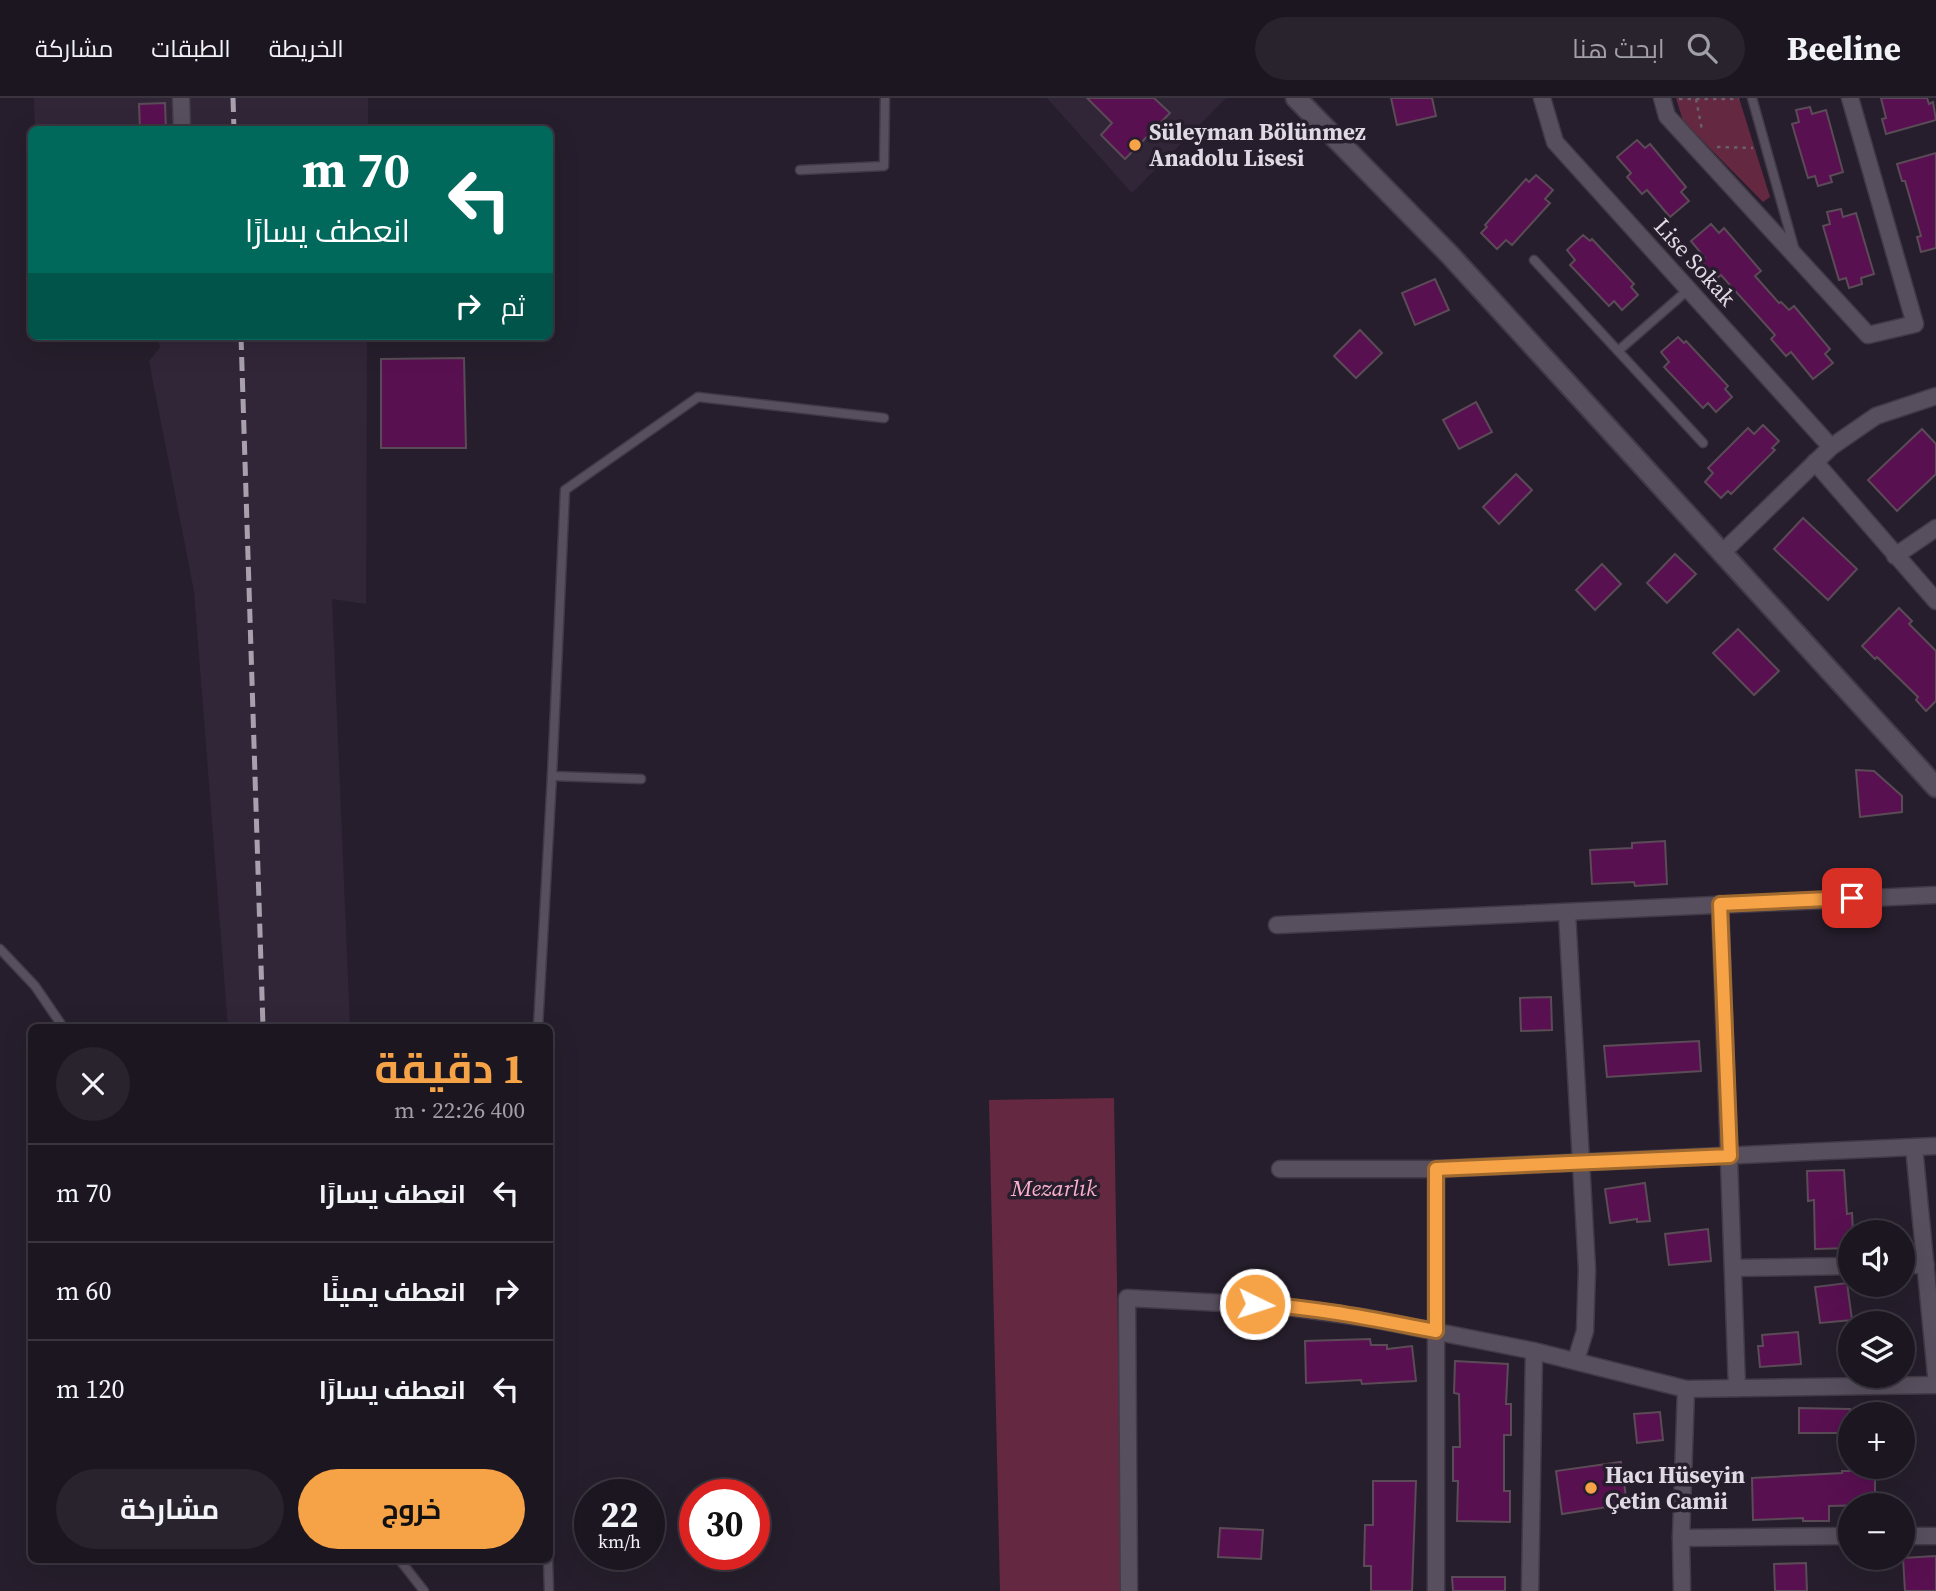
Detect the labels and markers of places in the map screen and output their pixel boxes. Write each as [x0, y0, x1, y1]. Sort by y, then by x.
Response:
place label: Süleyman Bölünmez Anadolu Lisesi [1149, 116, 1366, 174]
marker: Süleyman Bölünmez Anadolu Lisesi [1127, 137, 1143, 153]
pin [1822, 868, 1882, 928]
place label: Hacı Hüseyin Çetin Camii [1605, 1459, 1745, 1517]
marker: Hacı Hüseyin Çetin Camii [1583, 1480, 1599, 1496]

